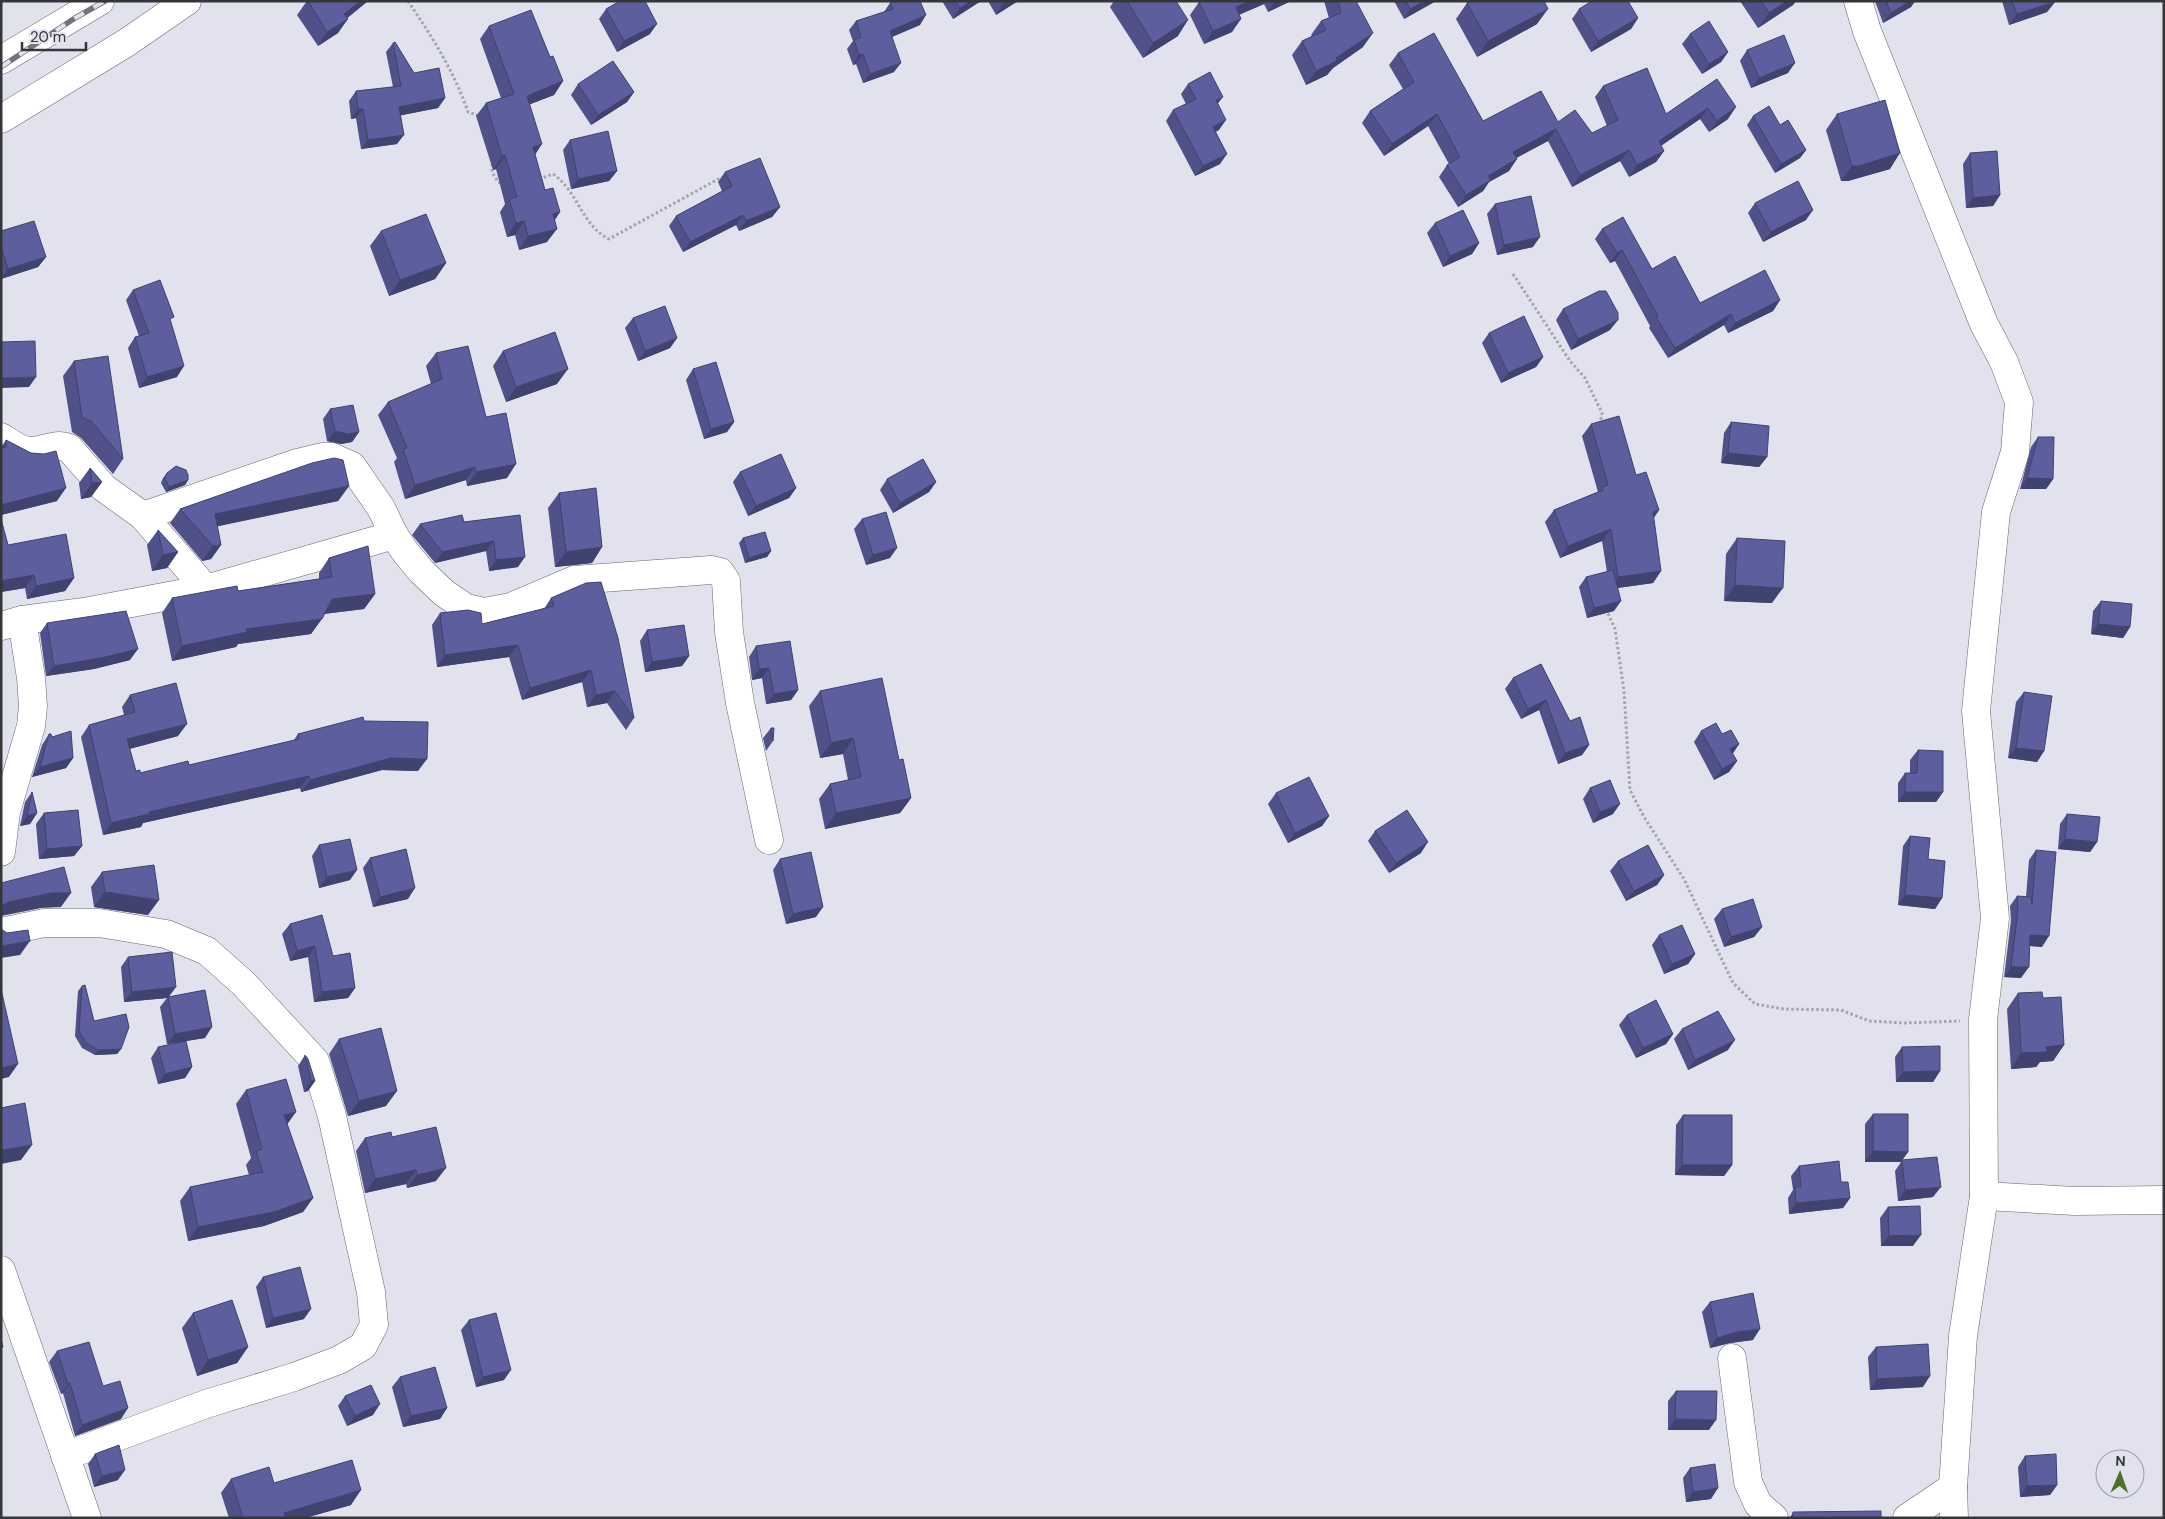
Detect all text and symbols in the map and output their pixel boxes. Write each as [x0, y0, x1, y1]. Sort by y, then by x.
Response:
scale bar [22, 20, 86, 52]
text: 20 m [30, 27, 66, 47]
north arrow [2095, 1449, 2145, 1499]
text: N [2115, 1452, 2126, 1470]

